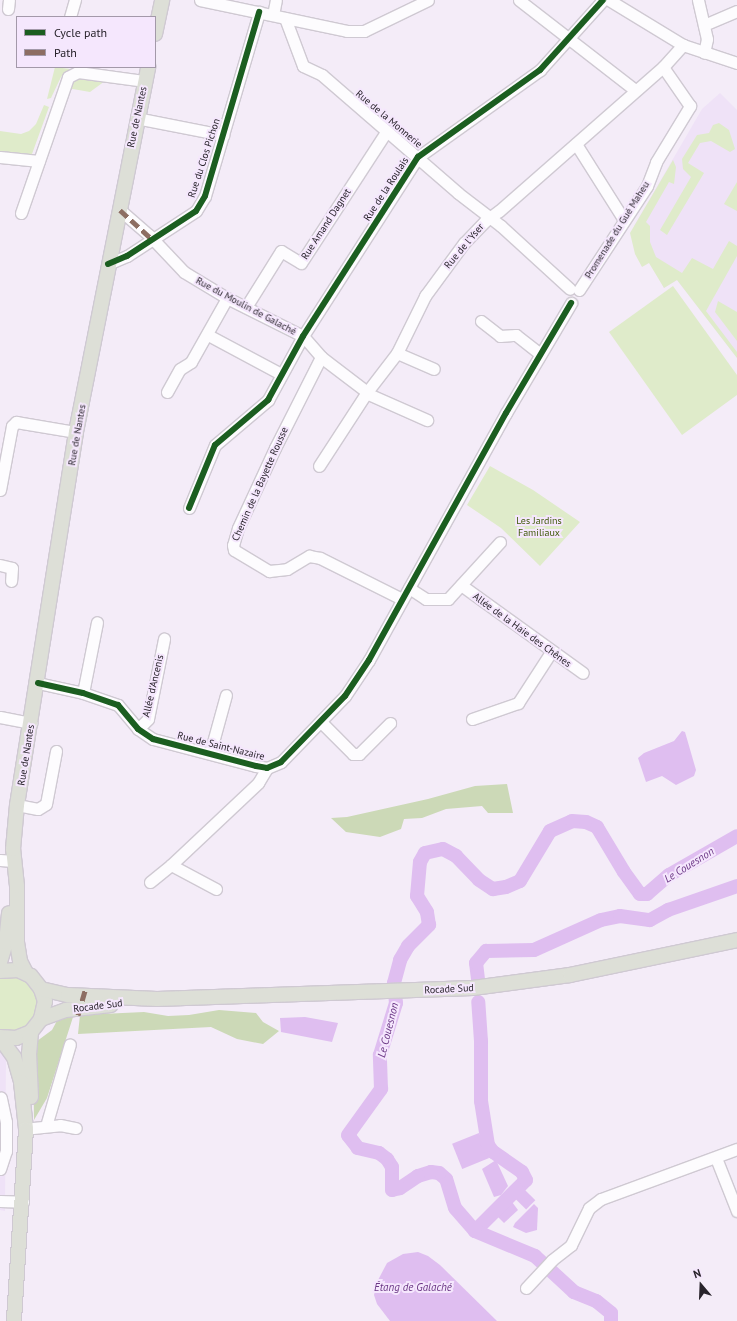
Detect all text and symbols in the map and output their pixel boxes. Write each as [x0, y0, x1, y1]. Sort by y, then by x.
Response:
legend [16, 16, 156, 68]
text: Cycle path [54, 25, 107, 40]
text: Path [54, 45, 77, 60]
street label: Rue de Nantes [125, 86, 149, 148]
street label: Rue de la Monnerie [353, 88, 425, 150]
street label: Rue du Clos Pichon [186, 117, 222, 199]
street label: Rue de la Roulais [361, 155, 411, 223]
street label: Promenade du Gué Maheu [582, 179, 652, 281]
street label: Rue Amand Dagnet [299, 186, 353, 262]
street label: Rue de l'Yser [442, 221, 486, 271]
street label: Rue du Moulin de Galaché [194, 274, 298, 338]
street label: Rue de Nantes [66, 404, 88, 466]
street label: Chemin de la Bayette Rousse [229, 425, 291, 543]
park label: Les Jardins Familiaux [516, 514, 562, 538]
street label: Allée de la Haie des Chênes [471, 590, 573, 670]
street label: Allée d'Ancenis [140, 654, 166, 718]
street label: Rue de Nantes [15, 724, 37, 786]
street label: Rue de Saint-Nazaire [176, 729, 266, 763]
water label: Le Couesnon [662, 845, 716, 885]
street label: Rocade Sud [424, 982, 474, 996]
street label: Rocade Sud [73, 997, 123, 1015]
water label: Le Couesnon [375, 1001, 401, 1059]
north arrow [681, 1265, 721, 1305]
text: N [691, 1266, 703, 1281]
water label: Étang de Galaché [374, 1280, 452, 1294]

